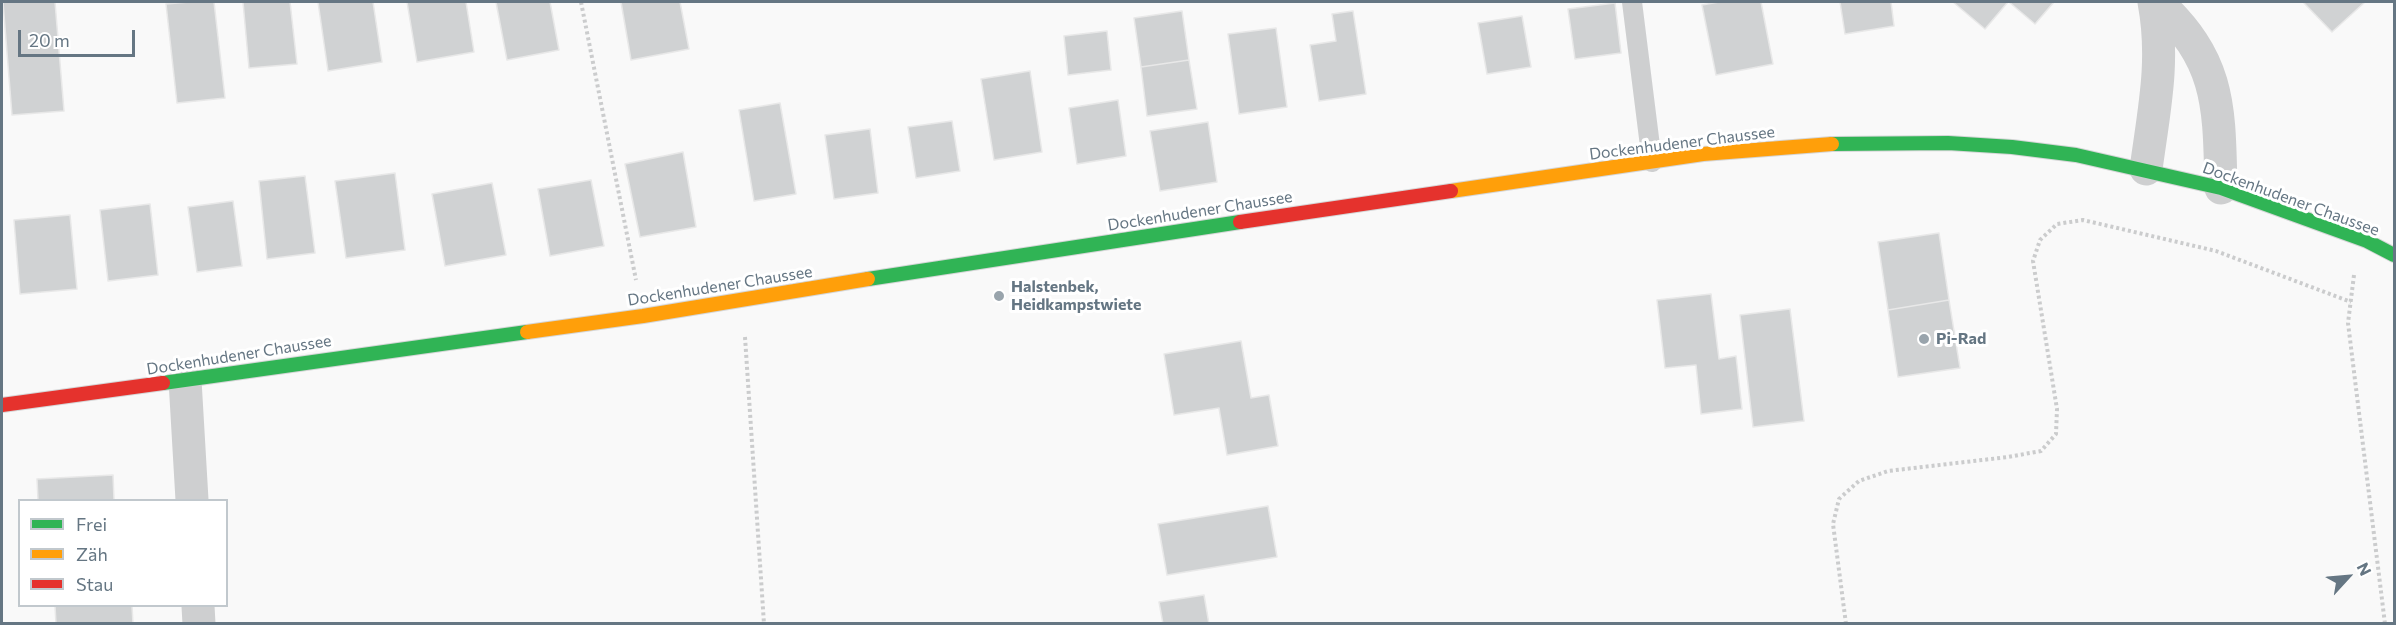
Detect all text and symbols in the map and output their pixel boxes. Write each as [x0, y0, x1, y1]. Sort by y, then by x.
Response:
scale bar [21, 18, 138, 56]
text: 20 m [29, 29, 70, 51]
street label: Dockenhudener Chaussee [1588, 122, 1776, 164]
street label: Dockenhudener Chaussee [2200, 158, 2382, 240]
street label: Dockenhudener Chaussee [1106, 187, 1294, 235]
street label: Dockenhudener Chaussee [626, 262, 814, 310]
place label: Halstenbek, Heidkampstwiete [1011, 277, 1141, 315]
marker: Halstenbek, Heidkampstwiete [992, 289, 1006, 303]
place label: Pi-Rad [1936, 329, 1986, 349]
street label: Dockenhudener Chaussee [145, 331, 333, 379]
marker: Pi-Rad [1917, 332, 1931, 346]
legend [18, 499, 228, 607]
text: Frei [76, 513, 107, 535]
text: Zäh [76, 543, 108, 565]
north arrow [2318, 547, 2378, 607]
text: N [2353, 559, 2376, 578]
text: Stau [76, 573, 113, 595]

